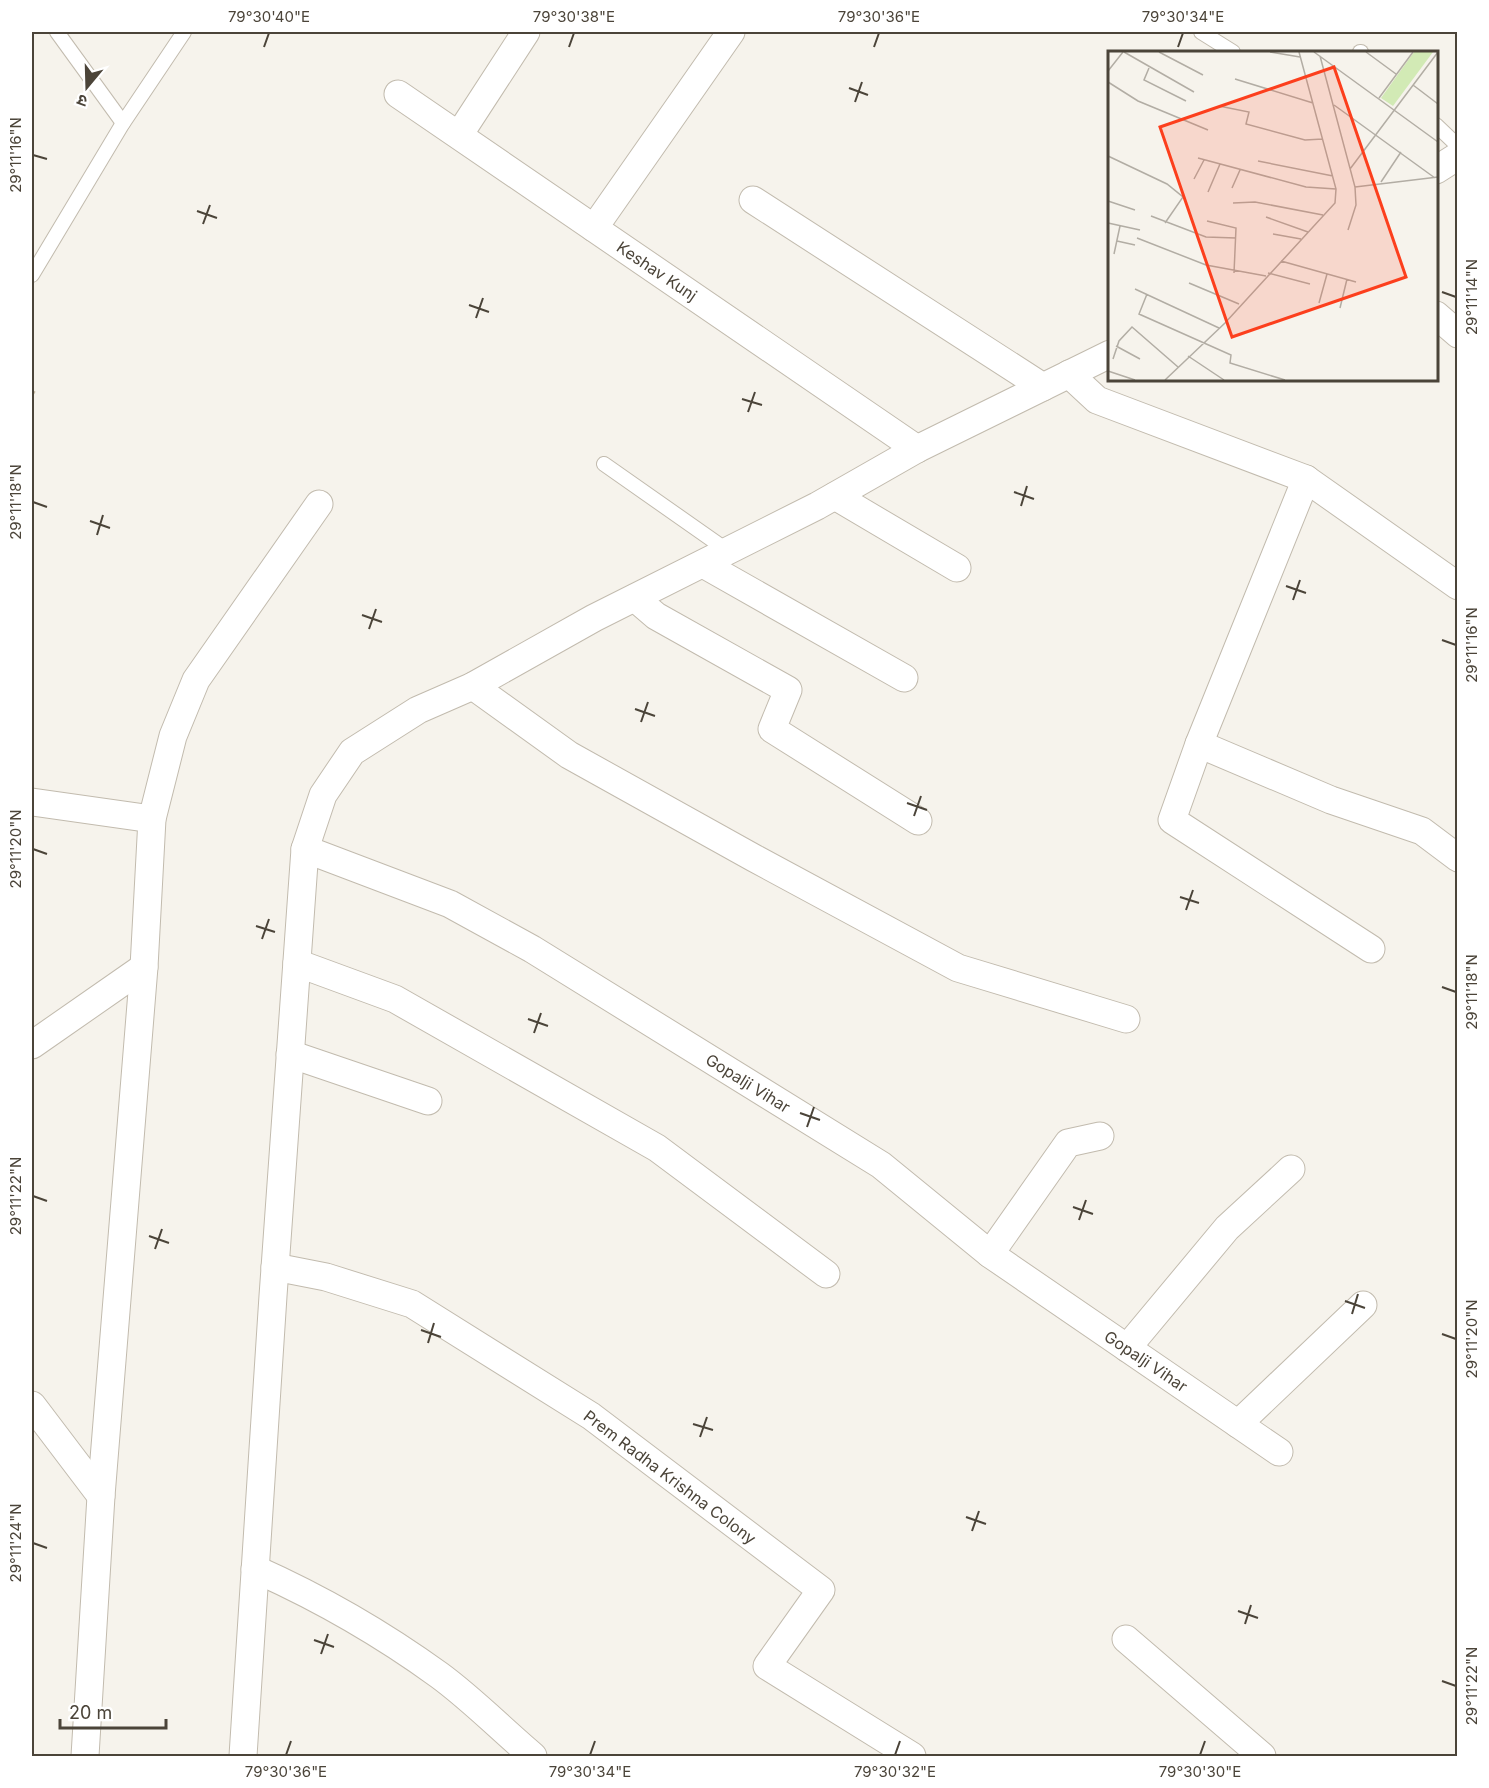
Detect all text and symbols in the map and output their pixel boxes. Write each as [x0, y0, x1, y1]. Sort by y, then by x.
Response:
text: 79°30'40"E [228, 7, 310, 26]
text: 79°30'38"E [533, 7, 615, 26]
text: 79°30'36"E [838, 7, 920, 26]
text: 79°30'34"E [1142, 7, 1224, 26]
inset map [1108, 51, 1438, 381]
north arrow [57, 57, 117, 117]
text: उ [74, 90, 90, 112]
text: 29°11'16"N [6, 117, 25, 193]
street label: Keshav Kunj [613, 237, 701, 305]
text: 29°11'14"N [1462, 259, 1481, 335]
text: 29°11'18"N [6, 464, 25, 540]
text: 29°11'16"N [1462, 607, 1481, 683]
text: 29°11'20"N [6, 810, 25, 888]
text: 29°11'18"N [1462, 954, 1481, 1030]
street label: Gopalji Vihar [702, 1049, 794, 1117]
text: 29°11'22"N [6, 1157, 25, 1235]
text: 29°11'20"N [1462, 1300, 1481, 1378]
street label: Gopalji Vihar [1101, 1326, 1191, 1396]
street label: Prem Radha Krishna Colony [580, 1406, 760, 1548]
text: 29°11'24"N [6, 1504, 25, 1582]
text: 29°11'22"N [1462, 1647, 1481, 1725]
scale bar [60, 1692, 166, 1730]
text: 20 m [69, 1702, 112, 1723]
text: 79°30'36"E [245, 1762, 327, 1781]
text: 79°30'34"E [549, 1762, 631, 1781]
text: 79°30'32"E [854, 1762, 936, 1781]
text: 79°30'30"E [1159, 1762, 1241, 1781]

